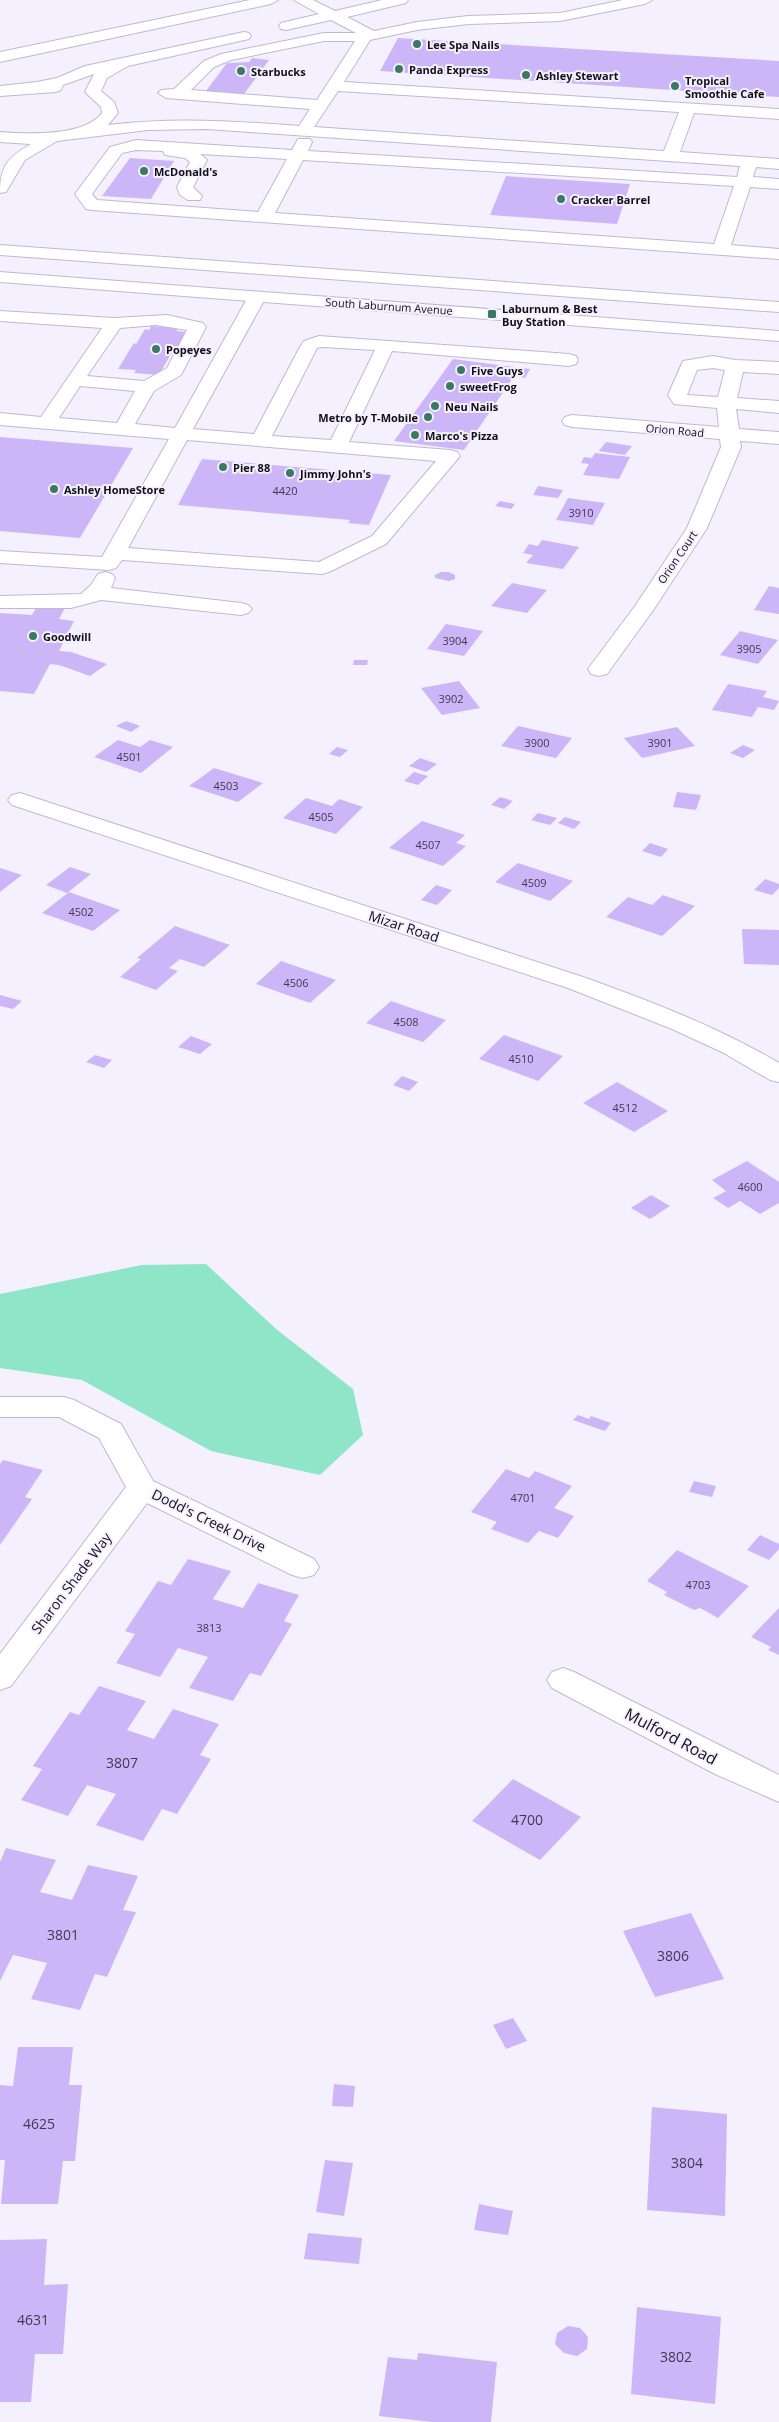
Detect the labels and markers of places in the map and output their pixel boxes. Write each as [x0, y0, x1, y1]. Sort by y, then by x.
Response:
place label: Lee Spa Nails [427, 37, 500, 52]
marker: Lee Spa Nails [411, 38, 423, 50]
place label: Panda Express [409, 62, 489, 77]
marker: Panda Express [393, 63, 405, 75]
place label: Starbucks [251, 64, 306, 79]
marker: Starbucks [235, 65, 247, 77]
place label: Ashley Stewart [536, 68, 619, 83]
marker: Ashley Stewart [520, 69, 532, 81]
place label: Tropical Smoothie Cafe [685, 73, 765, 101]
marker: Tropical Smoothie Cafe [669, 80, 681, 92]
place label: McDonald's [154, 164, 218, 179]
marker: McDonald's [138, 165, 150, 177]
place label: Cracker Barrel [571, 192, 650, 207]
marker: Cracker Barrel [555, 193, 567, 205]
place label: Laburnum & Best Buy Station [502, 301, 598, 329]
marker: Laburnum & Best Buy Station [486, 308, 498, 320]
place label: Popeyes [166, 342, 212, 357]
marker: Popeyes [150, 343, 162, 355]
place label: Five Guys [471, 363, 523, 378]
marker: Five Guys [455, 364, 467, 376]
place label: sweetFrog [460, 379, 517, 394]
marker: sweetFrog [444, 380, 456, 392]
place label: Neu Nails [445, 399, 499, 414]
marker: Neu Nails [429, 400, 441, 412]
place label: Metro by T-Mobile [318, 410, 418, 425]
marker: Metro by T-Mobile [422, 411, 434, 423]
place label: Marco's Pizza [425, 428, 498, 443]
marker: Marco's Pizza [409, 429, 421, 441]
place label: Pier 88 [233, 460, 270, 475]
marker: Pier 88 [217, 461, 229, 473]
place label: Jimmy John's [299, 466, 372, 481]
marker: Jimmy John's [284, 467, 296, 479]
place label: Ashley HomeStore [64, 482, 165, 497]
marker: Ashley HomeStore [48, 483, 60, 495]
place label: Goodwill [43, 629, 91, 644]
marker: Goodwill [27, 630, 39, 642]

